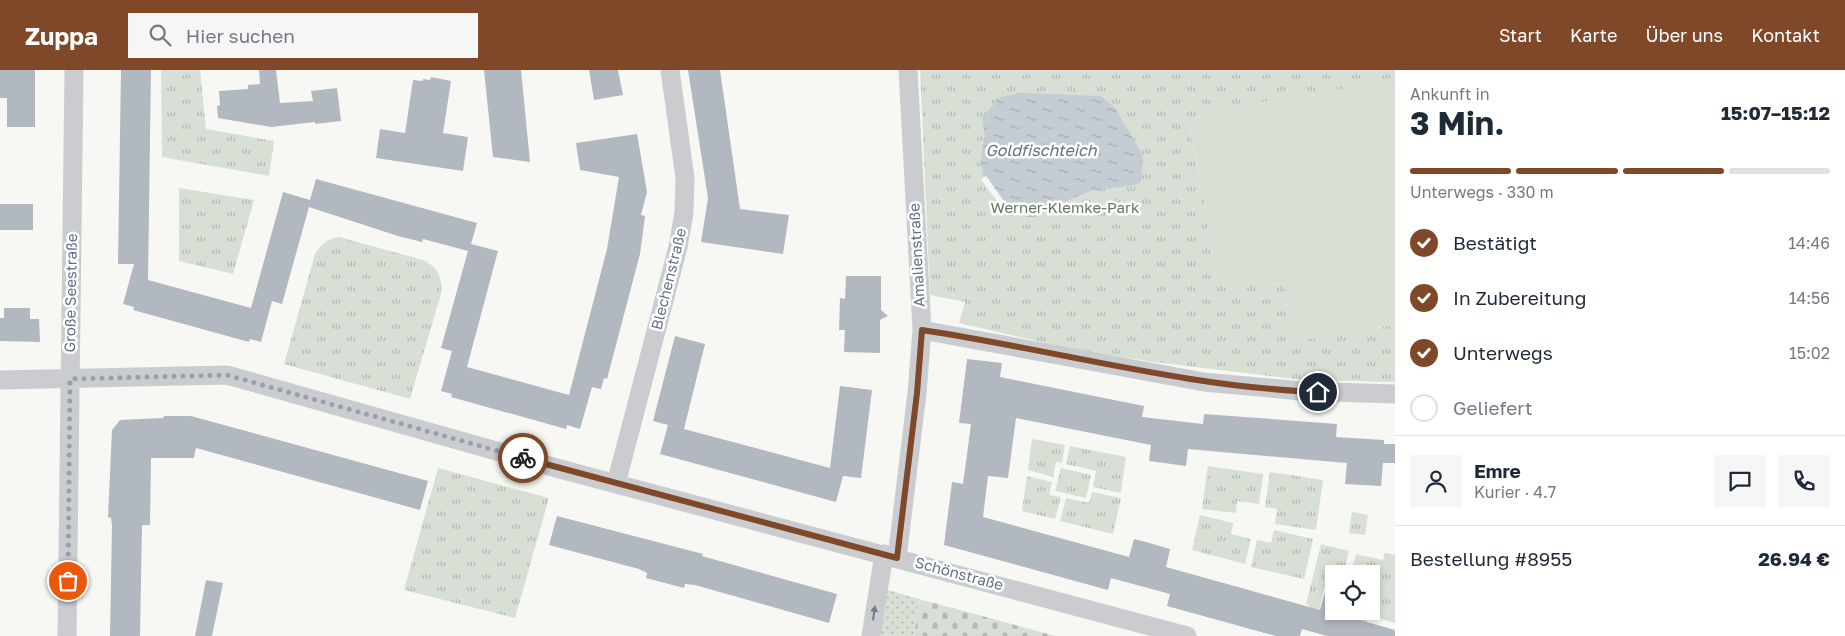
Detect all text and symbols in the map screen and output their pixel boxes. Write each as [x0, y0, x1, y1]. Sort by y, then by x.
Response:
search box [128, 13, 478, 58]
text: Zuppa [25, 21, 98, 50]
icon: search [146, 21, 174, 49]
text: Hier suchen [186, 24, 295, 47]
text: Start [1499, 24, 1542, 46]
text: Karte [1570, 24, 1617, 46]
text: Über uns [1645, 24, 1723, 46]
text: Kontakt [1751, 24, 1820, 46]
text: Ankunft in [1410, 84, 1490, 104]
text: 15:07–15:12 [1721, 101, 1830, 124]
text: 3 Min. [1410, 104, 1504, 142]
water label: Goldfischteich [985, 140, 1098, 160]
text: Unterwegs · 330 m [1410, 182, 1554, 202]
park label: Werner-Klemke-Park [991, 198, 1140, 216]
street label: Amalienstraße [904, 202, 928, 307]
street label: Blechenstraße [647, 226, 689, 332]
icon: check [1410, 229, 1438, 257]
text: Bestätigt [1453, 231, 1537, 254]
street label: Große Seestraße [60, 233, 80, 353]
text: 14:46 [1788, 233, 1830, 253]
icon: check [1410, 284, 1438, 312]
text: In Zubereitung [1453, 286, 1586, 309]
text: 14:56 [1789, 288, 1830, 308]
icon: check [1410, 339, 1438, 367]
text: Unterwegs [1453, 341, 1553, 364]
text: 15:02 [1789, 343, 1830, 363]
pin [1297, 371, 1339, 413]
icon: home [1304, 378, 1332, 406]
text: Geliefert [1453, 396, 1533, 419]
courier [498, 433, 548, 483]
icon: bike [509, 444, 537, 472]
button: person [1410, 455, 1462, 507]
button: chat [1714, 455, 1766, 507]
button: phone [1778, 455, 1830, 507]
text: Emre [1474, 459, 1521, 482]
text: Kurier · 4.7 [1474, 482, 1556, 502]
text: Bestellung #8955 [1410, 547, 1572, 570]
text: 26.94 € [1758, 547, 1830, 570]
street label: Schönstraße [913, 553, 1006, 594]
pin [47, 560, 89, 602]
map controls [1325, 565, 1380, 620]
button: locate [1325, 565, 1380, 620]
icon: bag [54, 567, 82, 595]
one-way arrow [870, 605, 878, 621]

